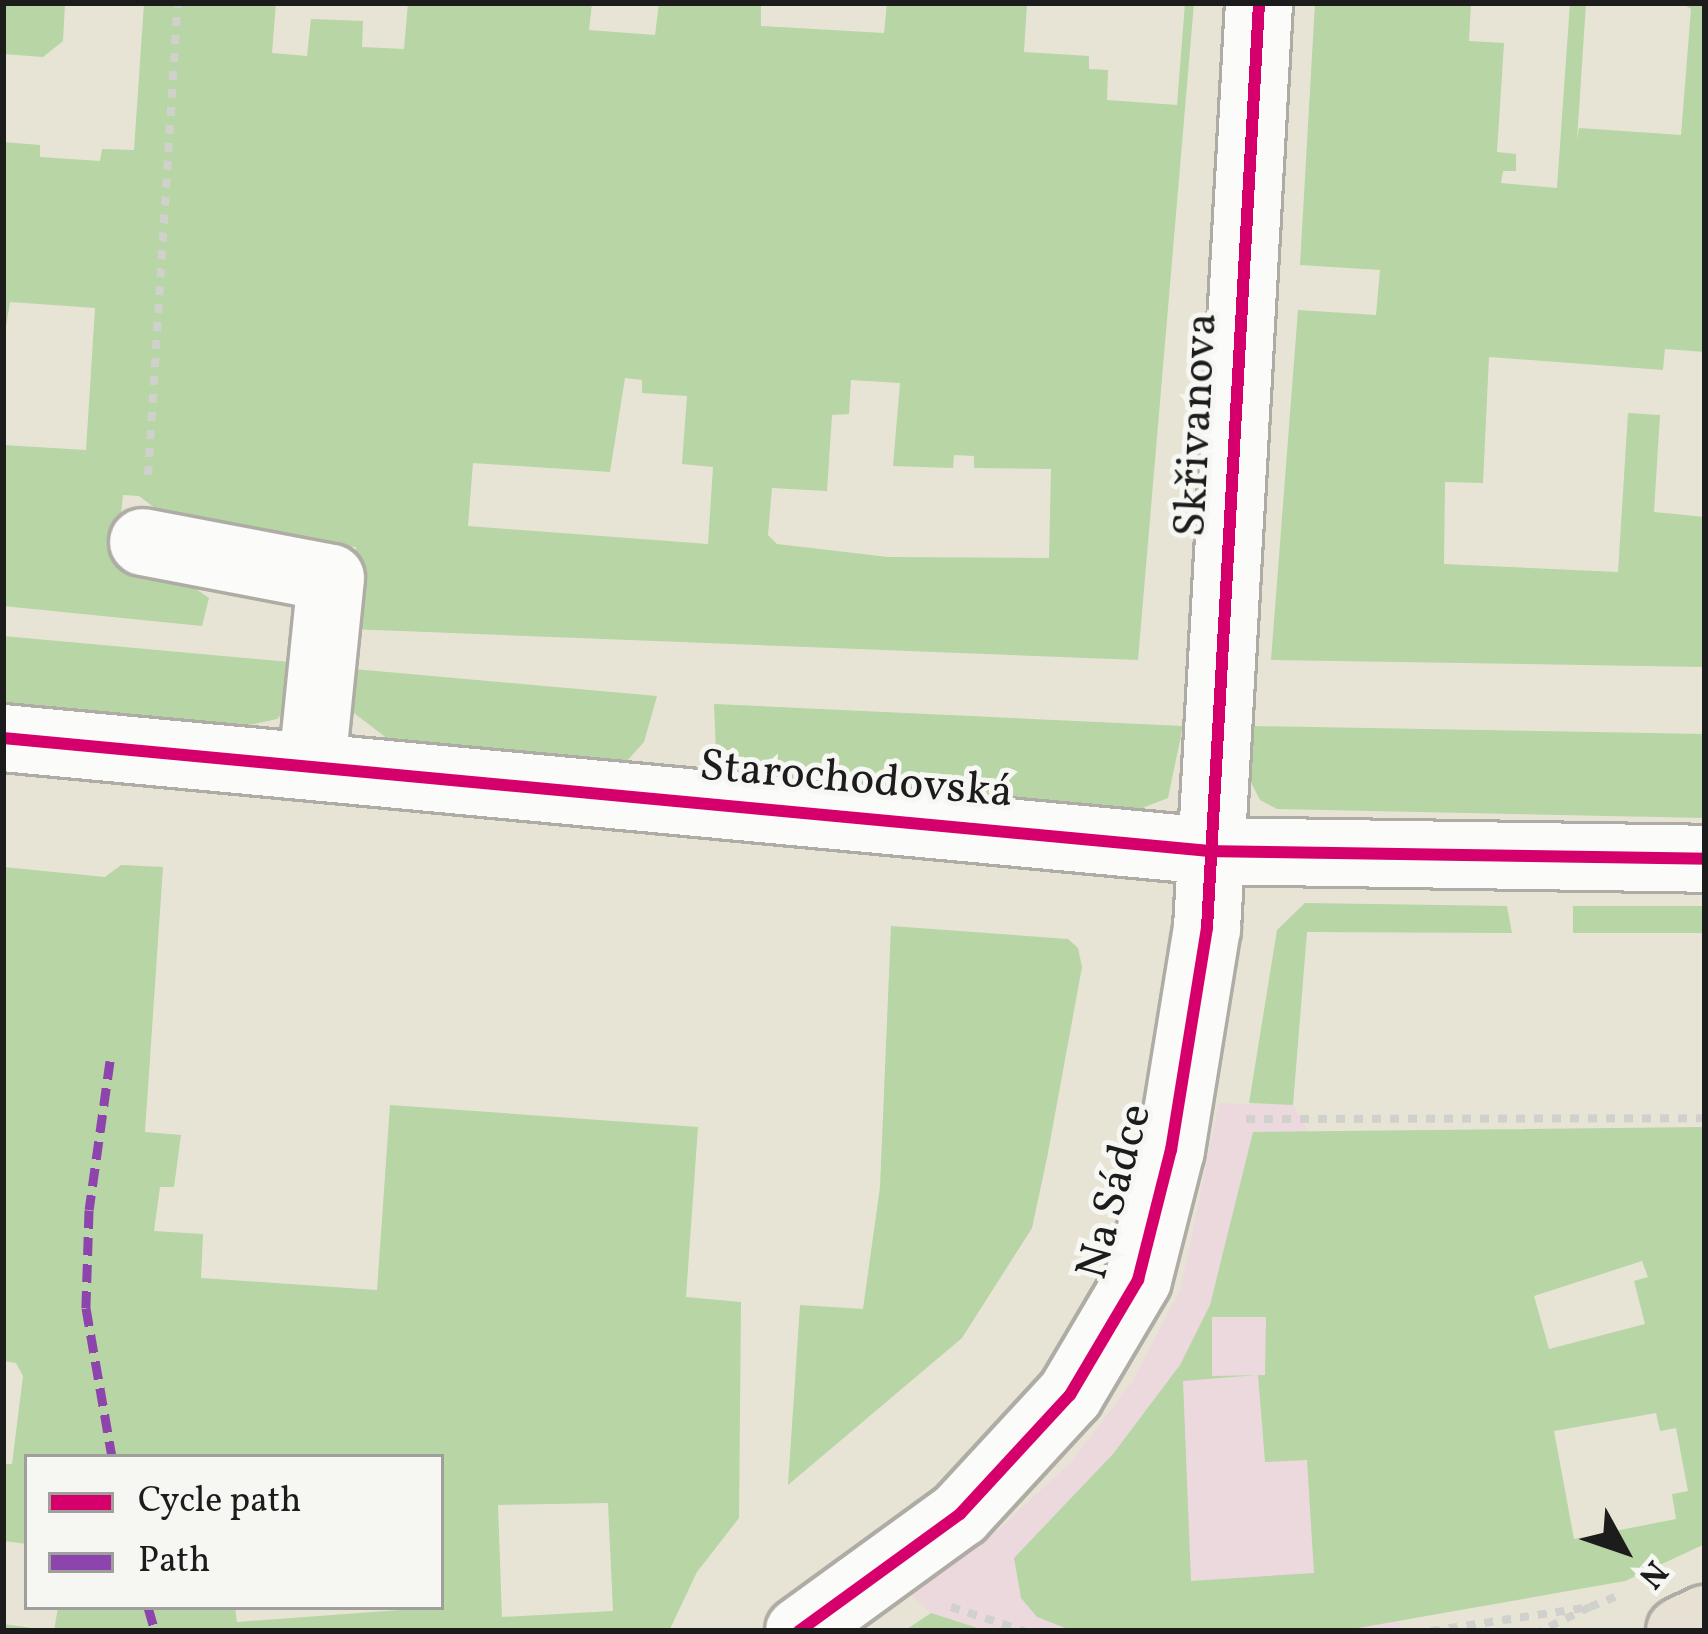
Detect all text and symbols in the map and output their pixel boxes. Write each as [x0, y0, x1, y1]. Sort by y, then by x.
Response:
street label: Skřivanova [1165, 312, 1231, 538]
street label: Starochodovská [697, 740, 1015, 822]
street label: Na Sádce [1067, 1099, 1165, 1285]
legend [24, 1454, 444, 1610]
text: Cycle path [138, 1477, 302, 1527]
north arrow [1564, 1490, 1684, 1610]
text: Path [138, 1537, 210, 1587]
text: N [1626, 1549, 1677, 1597]

